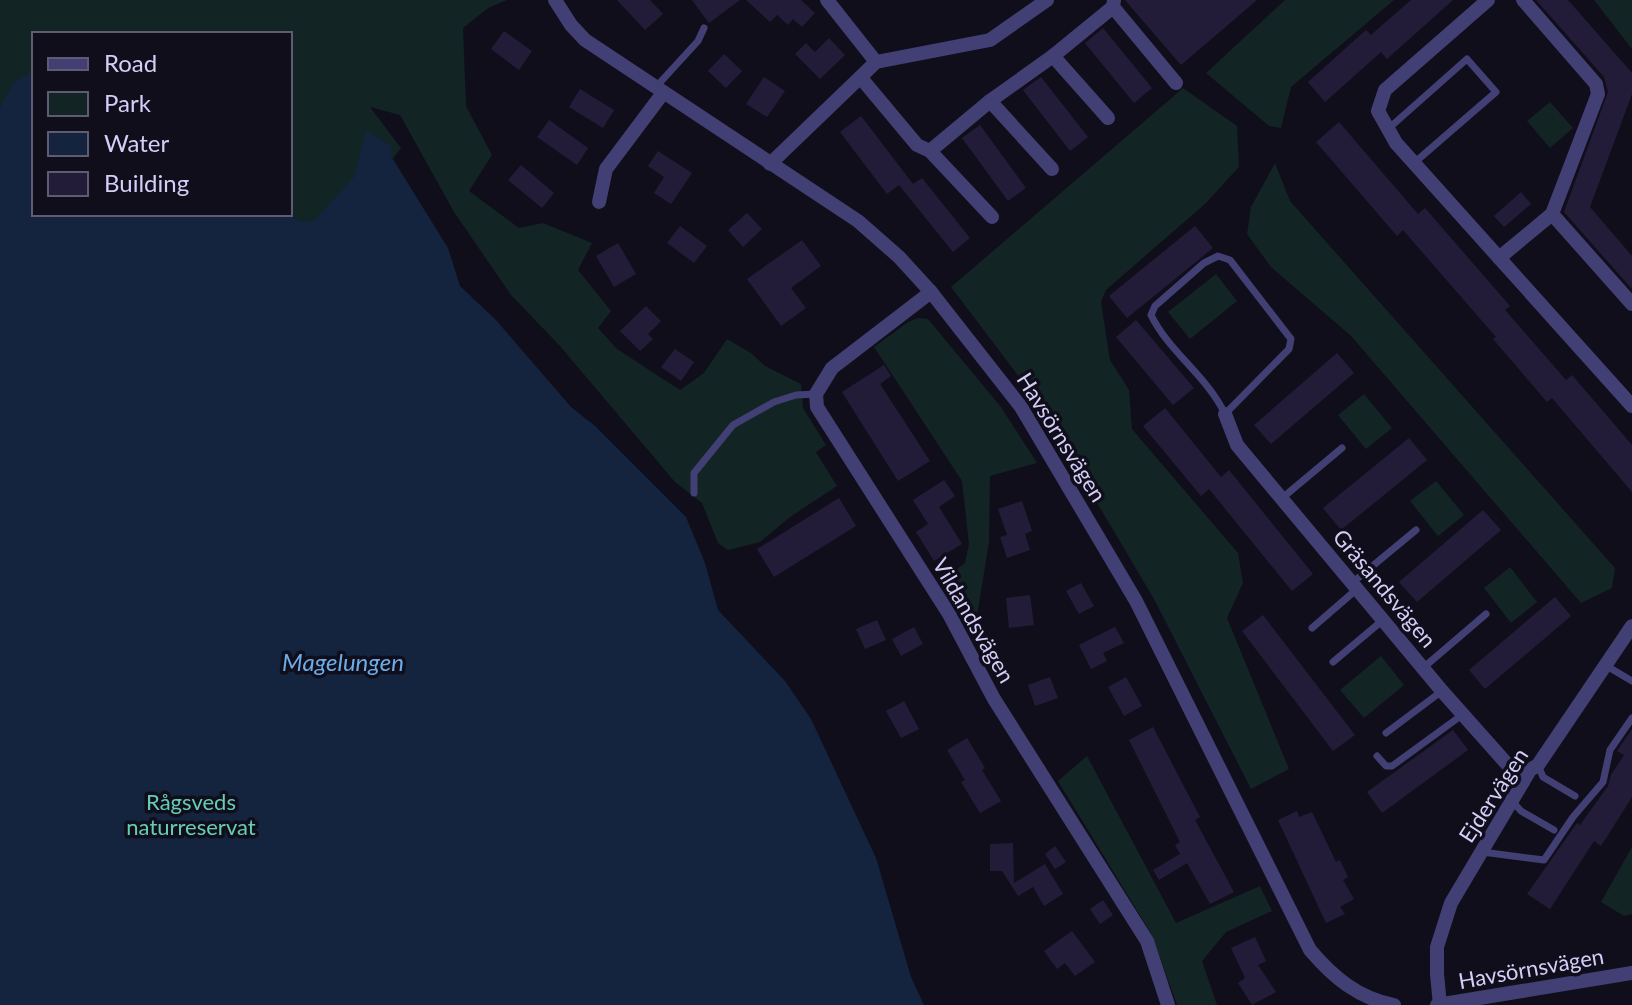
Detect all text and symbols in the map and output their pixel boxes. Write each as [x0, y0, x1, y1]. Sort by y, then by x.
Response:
legend [32, 32, 292, 216]
text: Road [104, 48, 157, 77]
text: Park [104, 88, 152, 117]
text: Water [104, 128, 169, 157]
text: Building [104, 168, 189, 197]
street label: Havsörnsvägen [1012, 367, 1112, 507]
street label: Gräsandsvägen [1328, 523, 1442, 653]
street label: Vildandsvägen [927, 553, 1021, 687]
water label: Magelungen [282, 647, 404, 676]
street label: Ejdervägen [1453, 743, 1533, 847]
park label: Rågsveds naturreservat [126, 788, 256, 840]
street label: Havsörnsvägen [1456, 942, 1606, 994]

